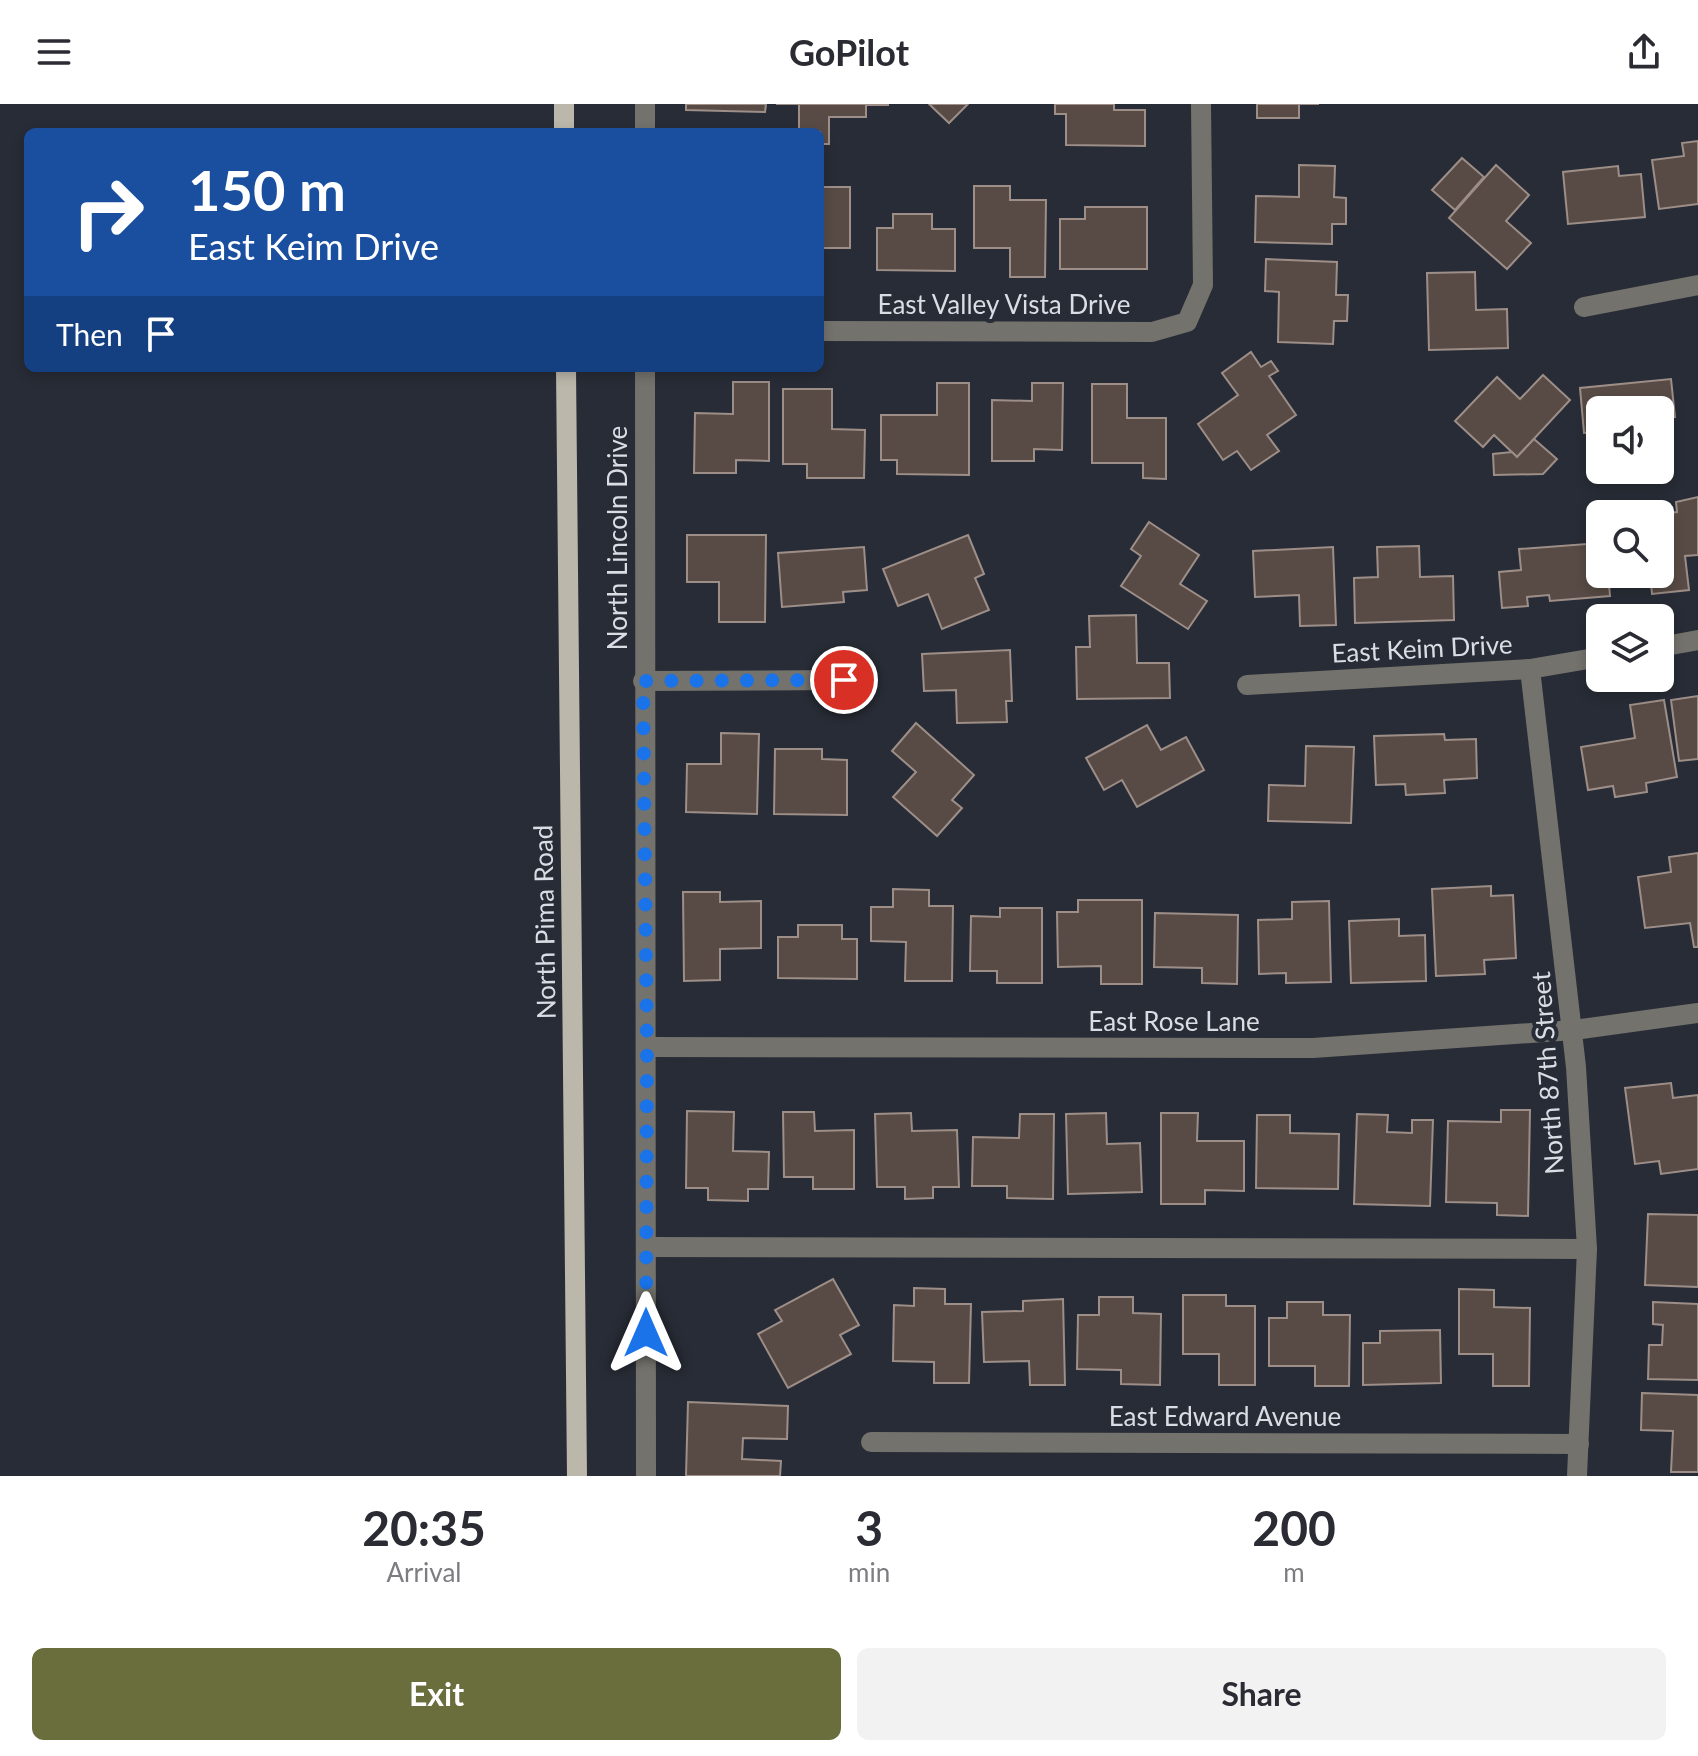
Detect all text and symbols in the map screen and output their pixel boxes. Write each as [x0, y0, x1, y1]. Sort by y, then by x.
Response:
icon: menu [32, 30, 76, 74]
text: GoPilot [789, 30, 909, 74]
icon: share [1622, 30, 1666, 74]
text: 150 m [188, 156, 346, 223]
icon: right [56, 160, 160, 264]
text: East Keim Drive [188, 224, 439, 268]
street label: East Valley Vista Drive [878, 288, 1130, 320]
icon: arrive [139, 312, 183, 356]
text: Then [56, 316, 123, 352]
map controls [1586, 396, 1674, 692]
button: sound [1586, 396, 1674, 484]
street label: North Lincoln Drive [601, 426, 633, 650]
button: search [1586, 500, 1674, 588]
button: layers [1586, 604, 1674, 692]
street label: East Keim Drive [1331, 627, 1513, 669]
pin [810, 646, 878, 714]
icon: arrive [822, 658, 866, 702]
street label: North Pima Road [526, 824, 562, 1020]
street label: North 87th Street [1524, 970, 1570, 1176]
street label: East Rose Lane [1088, 1005, 1260, 1037]
position arrow [604, 1291, 688, 1375]
street label: East Edward Avenue [1109, 1400, 1341, 1432]
text: 20:35 [362, 1499, 486, 1556]
text: 3 [855, 1499, 883, 1556]
text: 200 [1252, 1499, 1336, 1556]
text: Arrival [387, 1556, 461, 1588]
text: min [848, 1556, 890, 1588]
text: m [1283, 1556, 1305, 1588]
button: Exit [32, 1648, 841, 1740]
button: Share [857, 1648, 1666, 1740]

